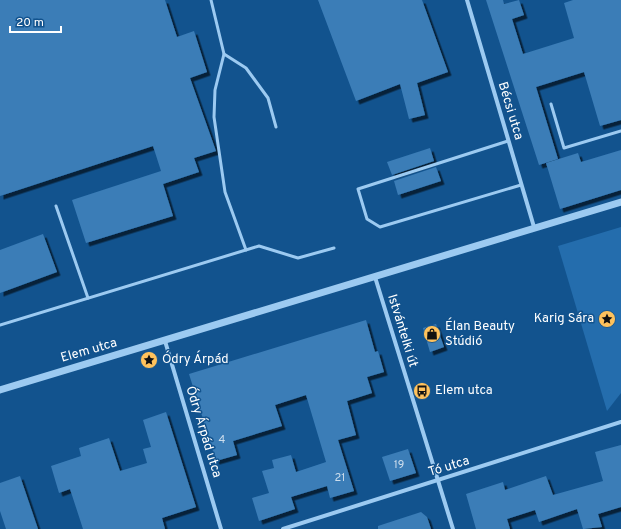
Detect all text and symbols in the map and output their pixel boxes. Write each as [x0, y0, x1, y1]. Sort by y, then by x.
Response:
scale bar [10, 8, 61, 34]
text: 20 m [16, 15, 44, 31]
street label: Bécsi utca [494, 80, 526, 142]
street label: Istvántelki út [383, 293, 421, 369]
place icon: Karig Sára [597, 309, 617, 329]
place label: Karig Sára [534, 311, 594, 327]
place label: Élan Beauty Stúdió [445, 317, 515, 350]
shop icon: Élan Beauty Stúdió [422, 324, 442, 344]
street label: Elem utca [59, 335, 119, 367]
place icon: Ódry Árpád [139, 350, 159, 370]
place label: Ódry Árpád [162, 350, 229, 368]
bus stop icon: Elem utca [412, 381, 432, 401]
place label: Elem utca [435, 383, 493, 399]
street label: Ódry Árpád utca [181, 384, 226, 480]
house number: 4 [219, 433, 226, 447]
street label: Tó utca [427, 453, 471, 481]
house number: 19 [394, 458, 404, 472]
house number: 21 [335, 471, 345, 485]

